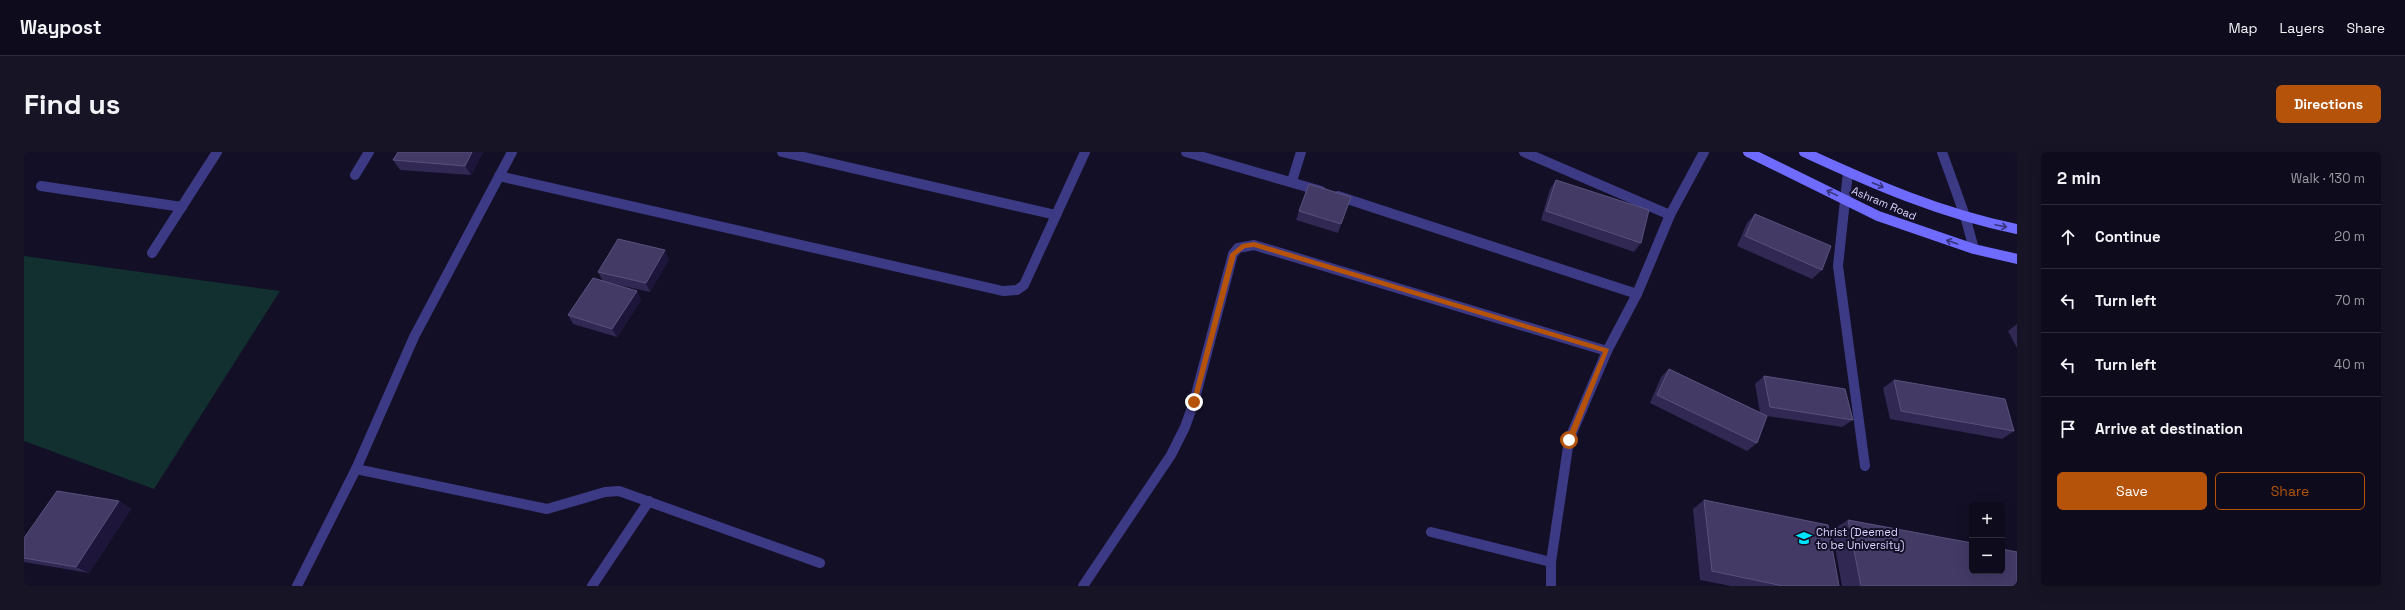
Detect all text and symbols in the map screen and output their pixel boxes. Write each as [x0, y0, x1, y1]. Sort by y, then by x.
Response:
text: Waypost [20, 15, 102, 40]
text: Map [2228, 19, 2258, 37]
text: Layers [2280, 19, 2324, 37]
text: Share [2346, 19, 2385, 37]
button: Directions [2276, 85, 2381, 123]
text: Find us [24, 86, 121, 122]
text: 2 min [2057, 167, 2101, 189]
text: Walk · 130 m [2291, 170, 2365, 187]
one-way arrow [1871, 182, 1883, 190]
street label: Ashram Road [1849, 183, 1919, 223]
one-way arrow [1826, 189, 1838, 196]
one-way arrow [1994, 222, 2007, 230]
icon: ahead [2057, 226, 2079, 248]
text: Continue [2095, 227, 2161, 246]
text: 20 m [2334, 228, 2365, 245]
one-way arrow [1946, 238, 1959, 245]
icon: left [2057, 290, 2079, 312]
text: Turn left [2095, 291, 2157, 310]
text: 70 m [2335, 292, 2365, 309]
icon: left [2057, 354, 2079, 376]
text: Turn left [2095, 355, 2157, 374]
text: 40 m [2334, 356, 2365, 373]
route end [1185, 393, 1203, 411]
icon: arrive [2057, 418, 2079, 440]
text: Arrive at destination [2095, 419, 2243, 438]
route start [1560, 431, 1578, 449]
button: Save [2057, 472, 2207, 510]
button: Share [2215, 472, 2365, 510]
map controls [1969, 502, 2005, 574]
button: + [1969, 502, 2005, 538]
place label: Christ (Deemed to be University) [1816, 525, 1904, 552]
school or university icon: Christ (Deemed to be University) [1795, 529, 1813, 547]
button: − [1969, 538, 2005, 574]

